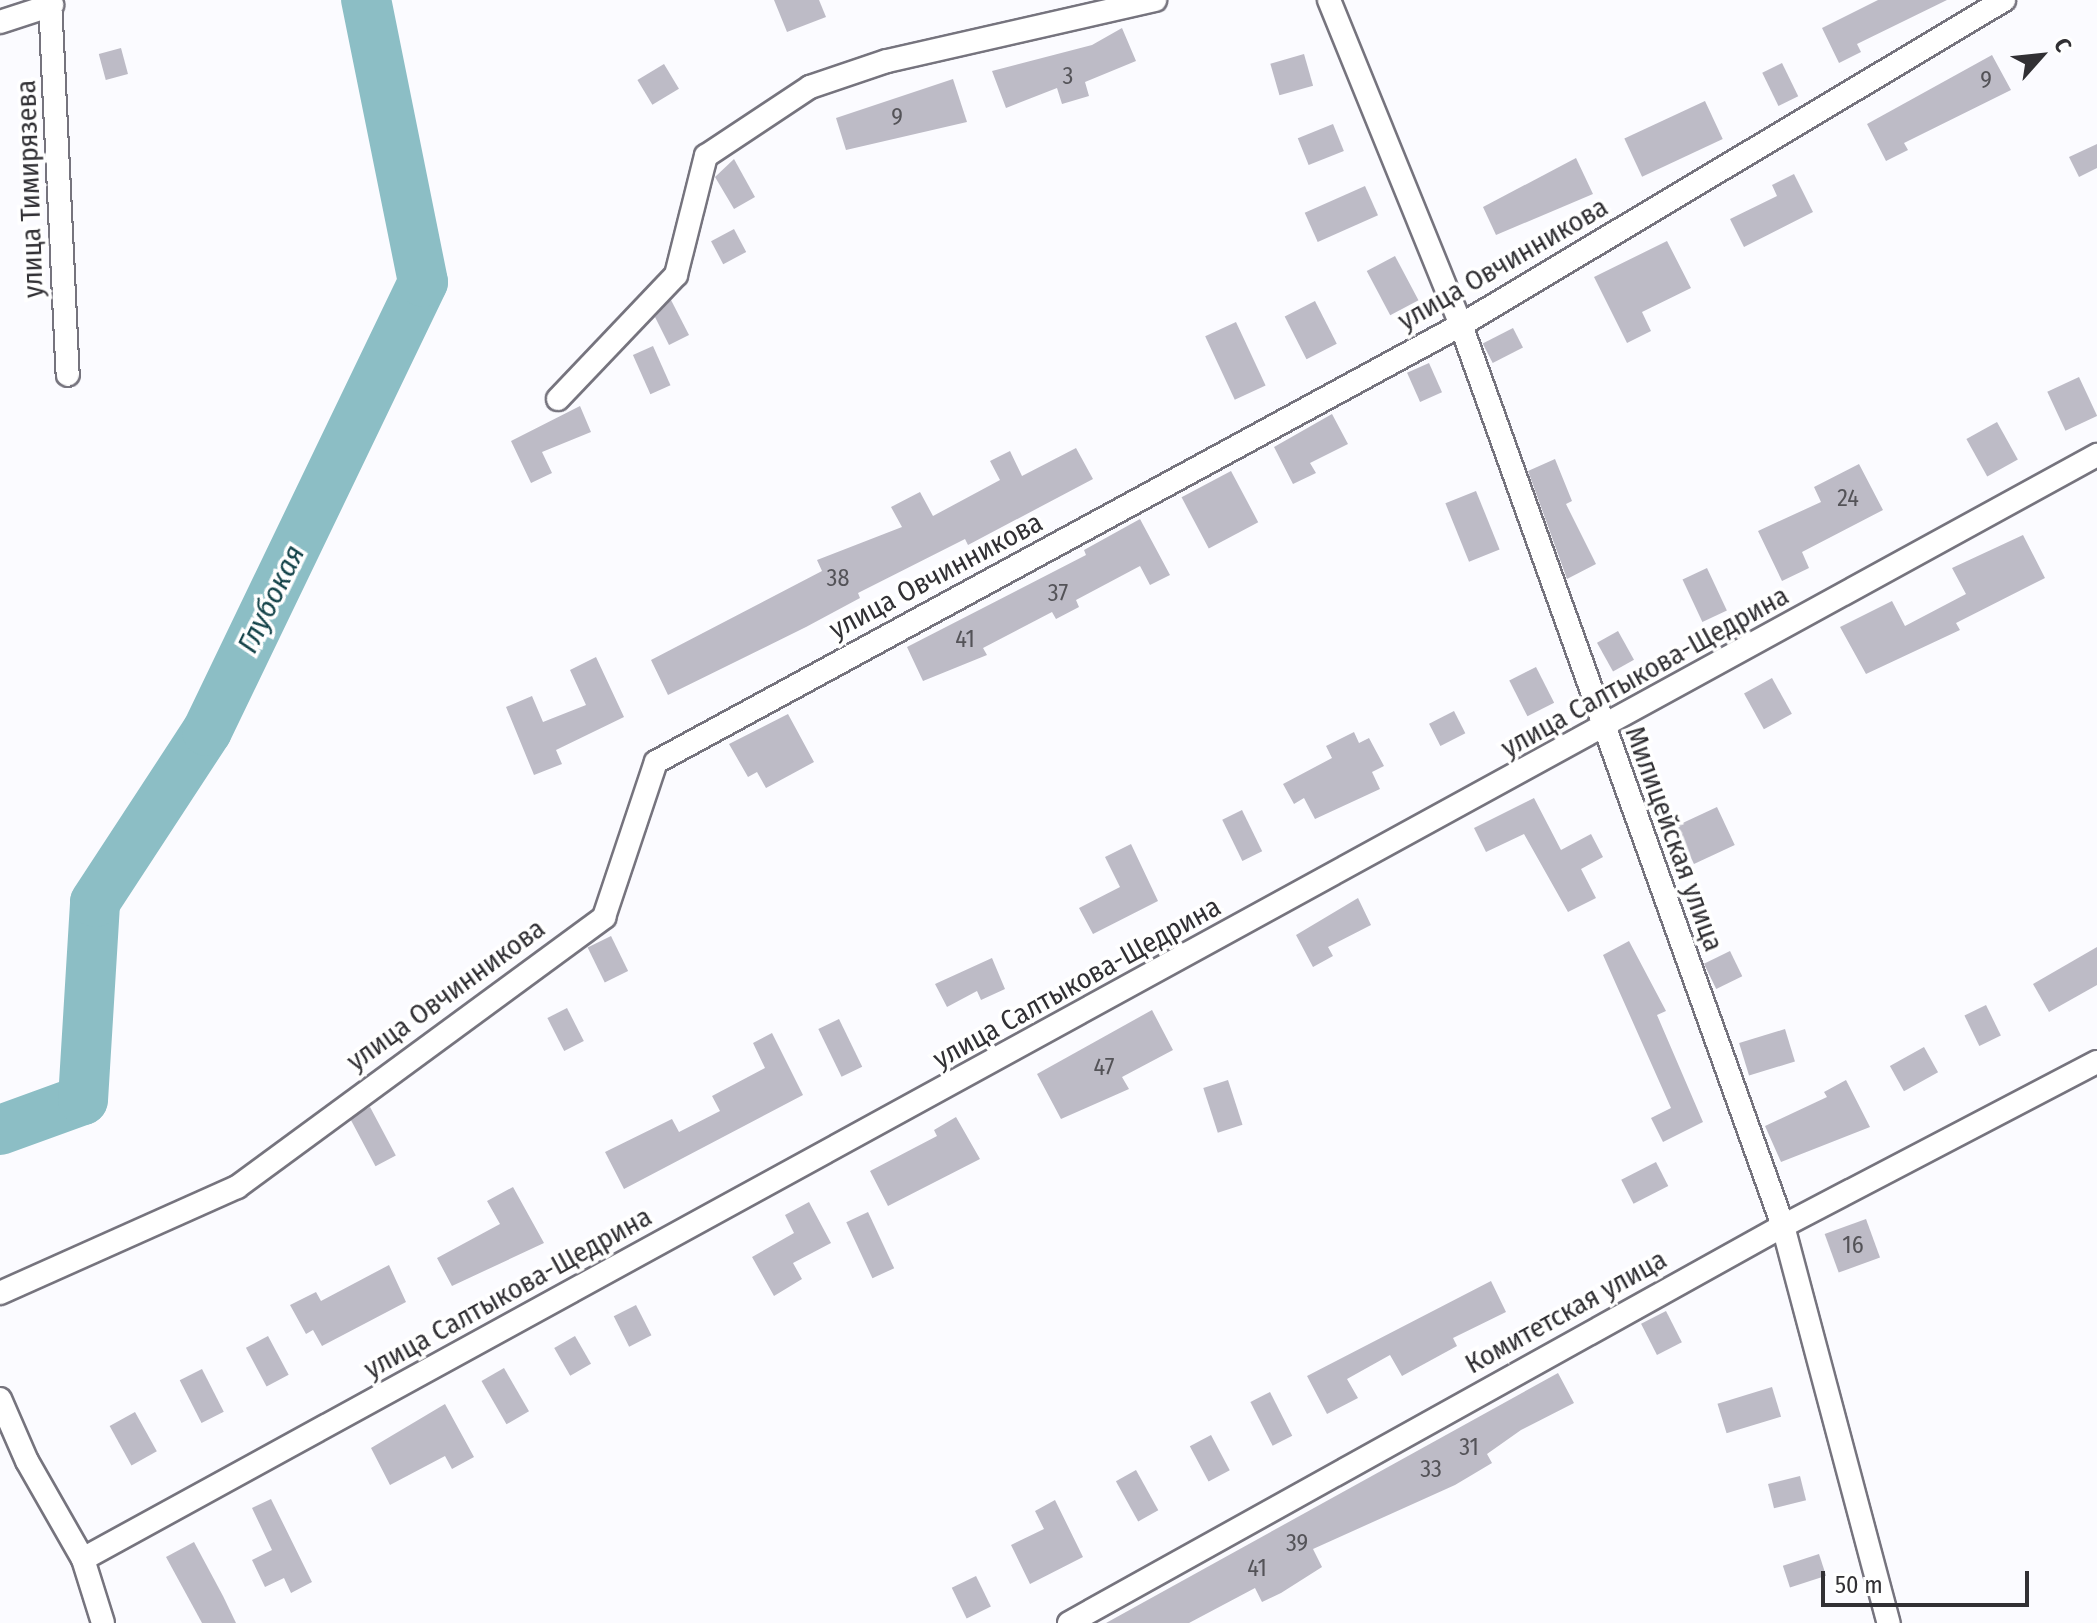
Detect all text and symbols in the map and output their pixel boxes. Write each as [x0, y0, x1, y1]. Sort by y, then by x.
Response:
north arrow [2001, 16, 2081, 96]
text: С [2048, 34, 2077, 56]
house number: 3 [1063, 63, 1073, 91]
house number: 9 [1980, 67, 1992, 95]
street label: улица Тимирязева [9, 79, 51, 299]
house number: 9 [891, 104, 903, 132]
street label: улица Овчинникова [1392, 190, 1614, 338]
house number: 24 [1837, 485, 1859, 513]
street label: улица Овчинникова [824, 506, 1048, 646]
water label: Глубокая [230, 539, 312, 659]
house number: 38 [827, 565, 849, 593]
street label: улица Салтыкова-Щедрина [1495, 579, 1795, 765]
house number: 37 [1048, 580, 1068, 608]
house number: 41 [955, 626, 975, 654]
street label: Милицейская улица [1618, 722, 1730, 956]
street label: улица Салтыкова-Щедрина [927, 890, 1227, 1076]
street label: улица Овчинникова [340, 912, 552, 1078]
house number: 47 [1094, 1054, 1114, 1082]
street label: улица Салтыкова-Щедрина [358, 1200, 658, 1386]
house number: 16 [1842, 1232, 1864, 1260]
street label: Комитетская улица [1460, 1243, 1672, 1381]
house number: 31 [1459, 1434, 1479, 1462]
house number: 33 [1420, 1456, 1442, 1484]
house number: 39 [1286, 1530, 1308, 1558]
house number: 41 [1247, 1555, 1267, 1583]
scale bar [1825, 1555, 2033, 1605]
text: 50 m [1835, 1571, 1883, 1599]

